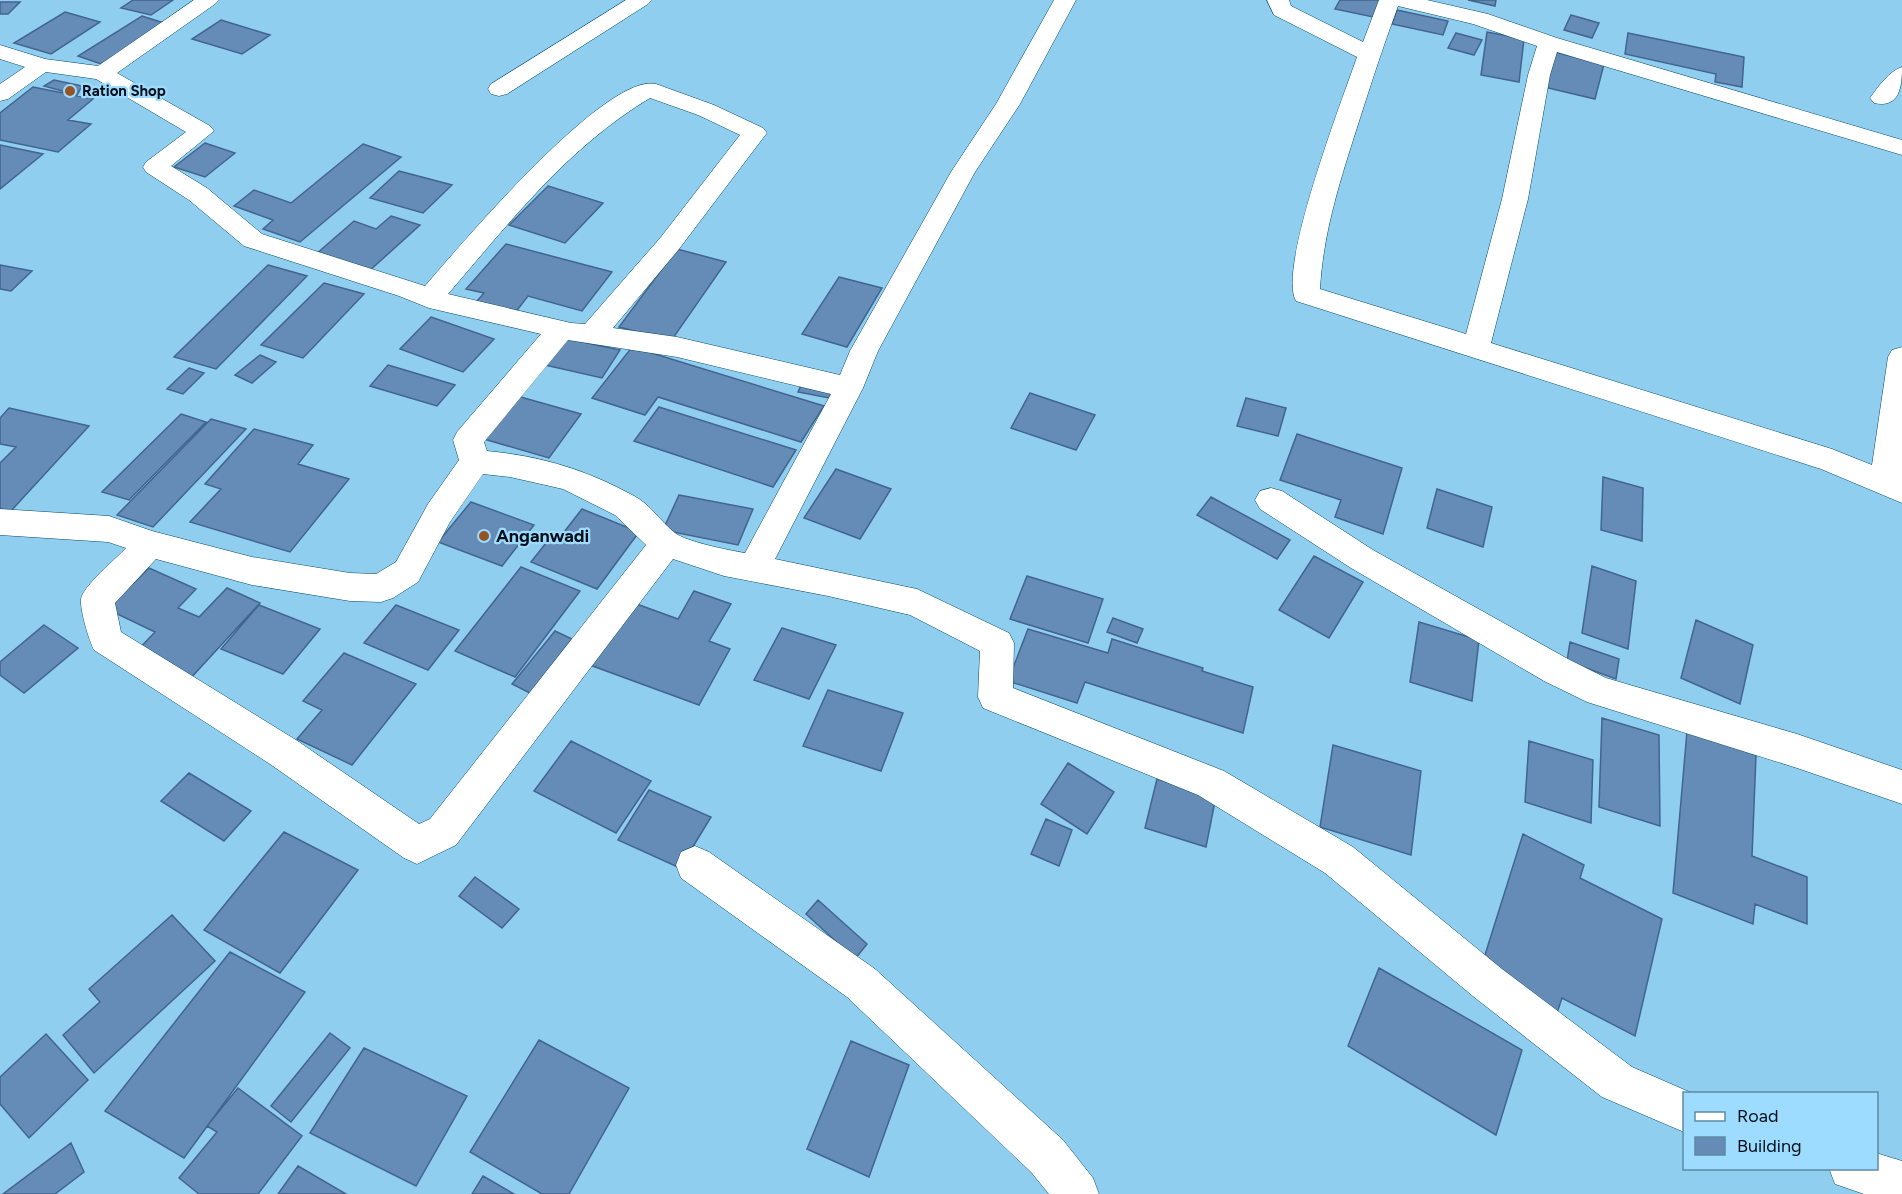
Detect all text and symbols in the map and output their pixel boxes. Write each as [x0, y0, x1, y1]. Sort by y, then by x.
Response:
place label: Ration Shop [82, 82, 166, 100]
marker: Ration Shop [63, 84, 77, 98]
place label: Anganwadi [496, 525, 589, 547]
marker: Anganwadi [477, 529, 491, 543]
legend [1683, 1092, 1878, 1170]
text: Road [1737, 1105, 1778, 1127]
text: Building [1737, 1135, 1802, 1157]

